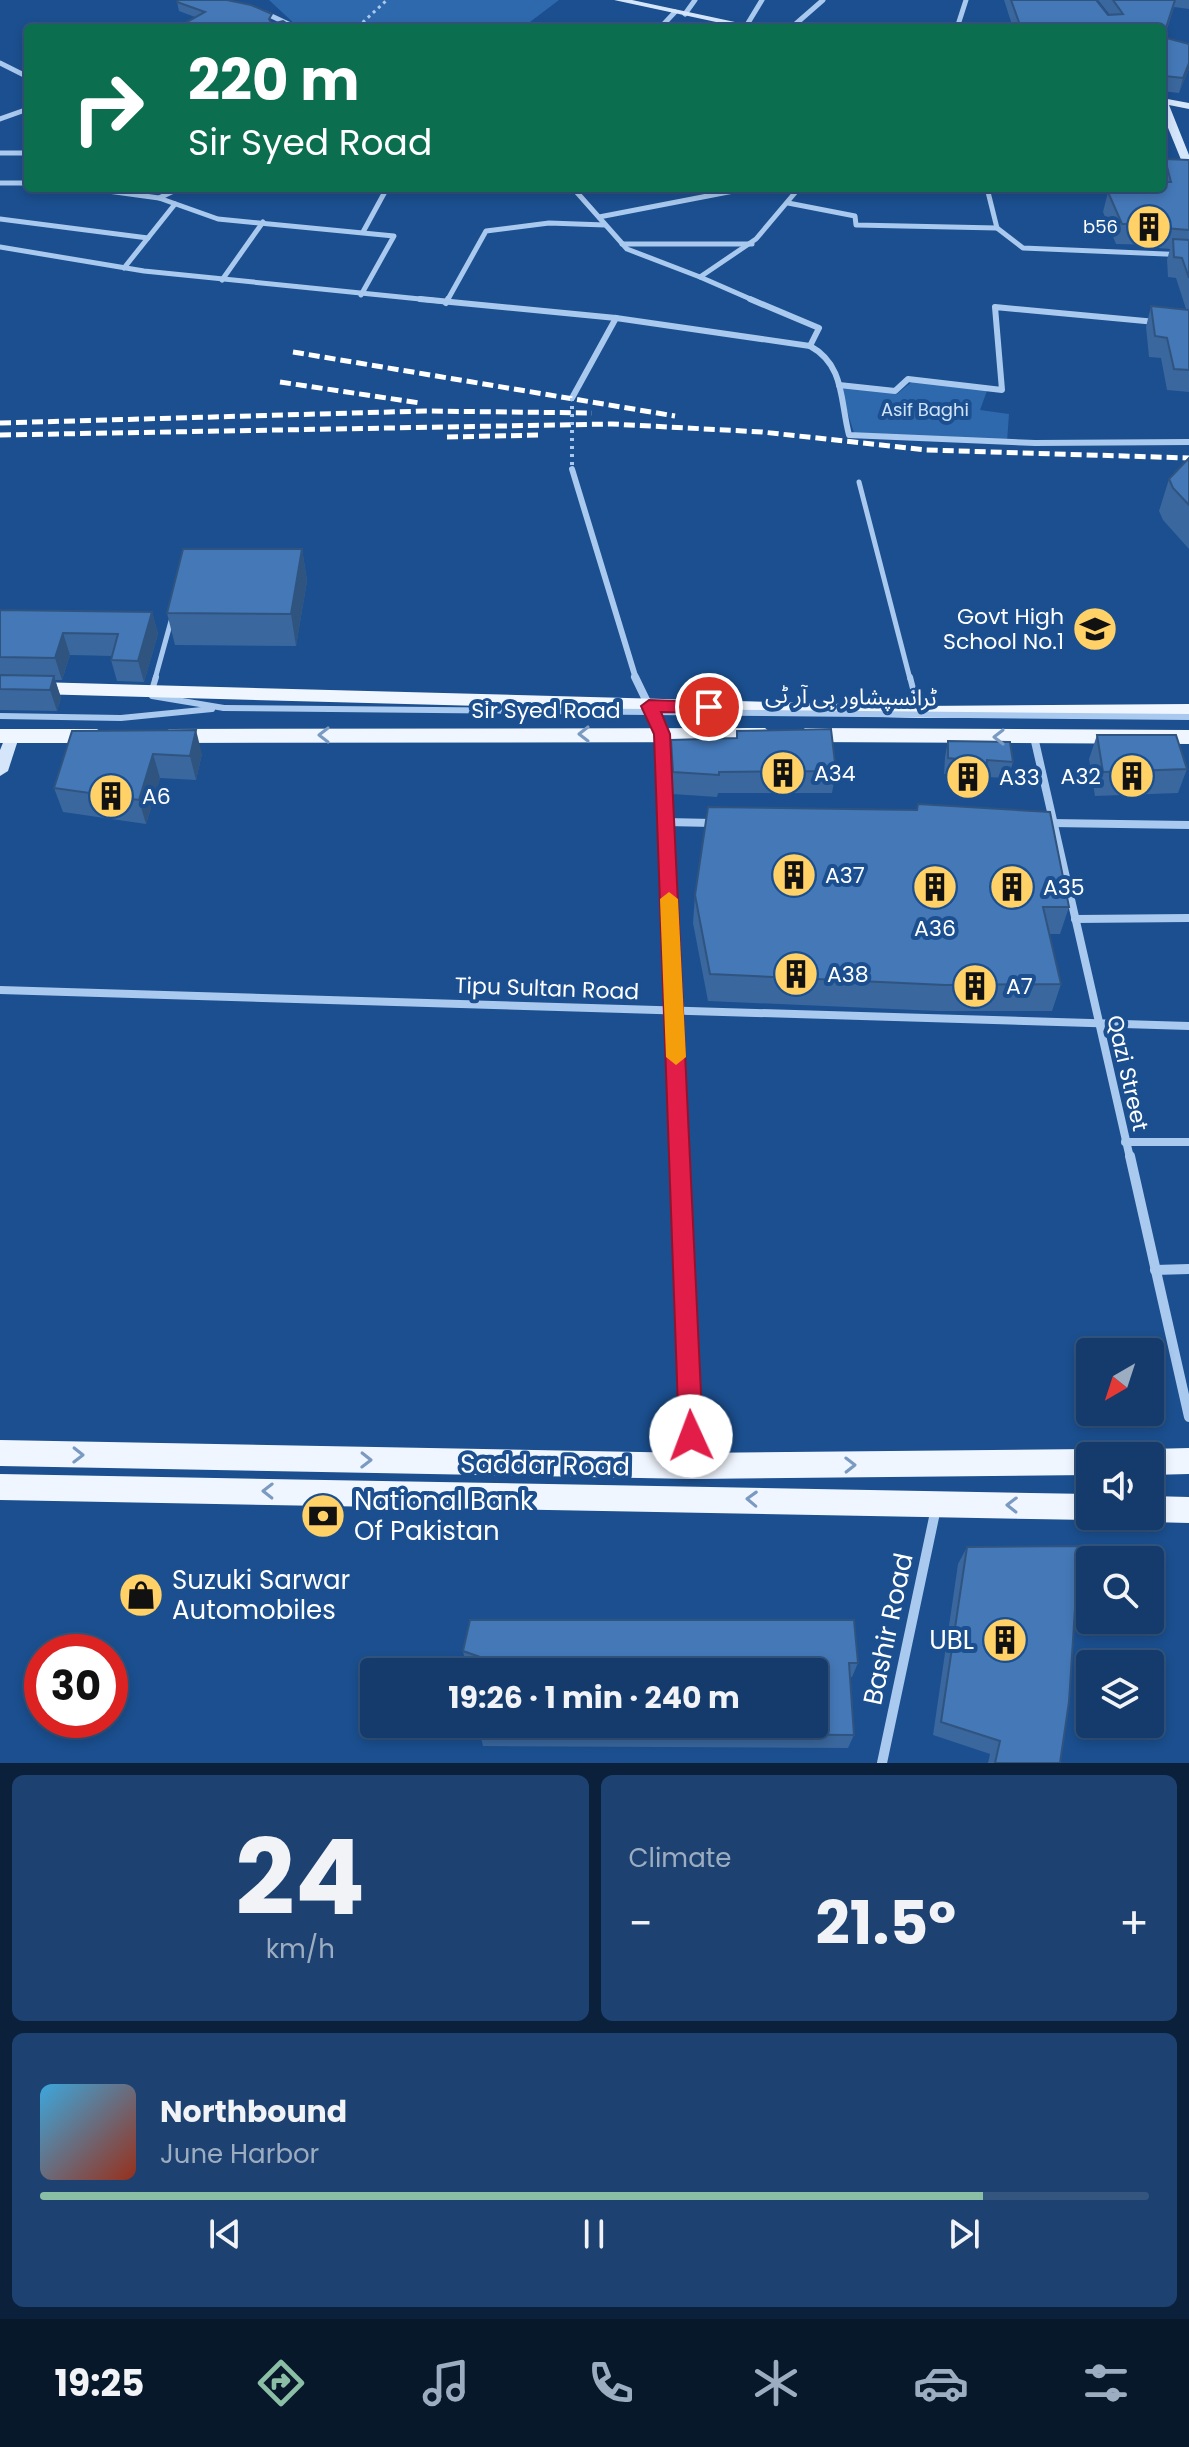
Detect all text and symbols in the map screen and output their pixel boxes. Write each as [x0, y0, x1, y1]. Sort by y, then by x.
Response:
text: 220 m [188, 41, 360, 120]
icon: right [56, 56, 160, 160]
text: Sir Syed Road [188, 117, 432, 168]
building icon: b56 [1125, 203, 1173, 251]
place label: b56 [1083, 214, 1118, 239]
park label: Asif Baghi [881, 397, 969, 422]
place label: Govt High School No.1 [943, 601, 1064, 657]
school or university icon: Govt High School No.1 [1071, 605, 1119, 653]
pin [675, 673, 743, 741]
street label: ٹرانسپشاور بی آر ٹی [765, 680, 938, 714]
icon: arrive [687, 685, 731, 729]
street label: Sir Syed Road [471, 695, 621, 726]
one-way arrow [577, 725, 590, 743]
one-way arrow [317, 726, 330, 744]
one-way arrow [992, 728, 1005, 745]
building icon: A34 [759, 749, 807, 797]
building icon: A32 [1108, 752, 1156, 800]
building icon: A33 [944, 753, 992, 801]
place label: A34 [814, 758, 856, 789]
place label: A32 [1061, 761, 1101, 792]
place label: A33 [999, 762, 1040, 793]
building icon: A6 [87, 772, 135, 820]
place label: A6 [142, 781, 171, 812]
building icon: A37 [770, 851, 818, 899]
place label: A37 [825, 860, 865, 891]
building icon: A36 [911, 863, 959, 911]
building icon: A35 [988, 863, 1036, 911]
place label: A35 [1043, 872, 1085, 903]
place label: A36 [914, 913, 956, 944]
building icon: A38 [772, 950, 820, 998]
place label: A38 [827, 959, 869, 990]
building icon: A7 [951, 962, 999, 1010]
street label: Tipu Sultan Road [454, 970, 640, 1007]
place label: A7 [1006, 971, 1033, 1002]
street label: Qazi Street [1099, 1012, 1156, 1134]
north arrow [1076, 1338, 1164, 1426]
map controls [1076, 1338, 1164, 1738]
position arrow [649, 1394, 733, 1478]
button: sound [1076, 1442, 1164, 1530]
one-way arrow [72, 1446, 85, 1463]
street label: Saddar Road [460, 1446, 630, 1484]
one-way arrow [360, 1451, 373, 1469]
one-way arrow [844, 1456, 857, 1473]
one-way arrow [261, 1482, 274, 1500]
place label: National Bank Of Pakistan [354, 1483, 534, 1549]
one-way arrow [745, 1490, 758, 1507]
bank icon: National Bank Of Pakistan [299, 1492, 347, 1540]
one-way arrow [1005, 1497, 1018, 1514]
button: search [1076, 1546, 1164, 1634]
street label: Bashir Road [854, 1550, 922, 1708]
place label: Suzuki Sarwar Automobiles [172, 1562, 350, 1628]
shop icon: Suzuki Sarwar Automobiles [117, 1571, 165, 1619]
building icon: UBL [981, 1616, 1029, 1664]
place label: UBL [929, 1622, 974, 1658]
speed limit sign: 30 [24, 1634, 128, 1738]
button: layers [1076, 1650, 1164, 1738]
text: 19:26 · 1 min · 240 m [448, 1676, 740, 1719]
text: 24 [235, 1805, 365, 1950]
text: Climate [629, 1840, 731, 1876]
text: 21.5° [816, 1881, 956, 1965]
text: − [629, 1893, 653, 1954]
text: + [1119, 1893, 1149, 1954]
text: km/h [266, 1931, 335, 1967]
text: Northbound [160, 2090, 347, 2133]
text: June Harbor [160, 2136, 319, 2172]
icon: previous [203, 2212, 247, 2256]
icon: pause [572, 2212, 616, 2256]
icon: next [942, 2212, 986, 2256]
icon: directions [253, 2355, 309, 2411]
icon: music [418, 2355, 474, 2411]
icon: phone [583, 2355, 639, 2411]
icon: climate [748, 2355, 804, 2411]
icon: car [913, 2355, 969, 2411]
icon: filters [1078, 2355, 1134, 2411]
text: 19:25 [55, 2358, 144, 2409]

